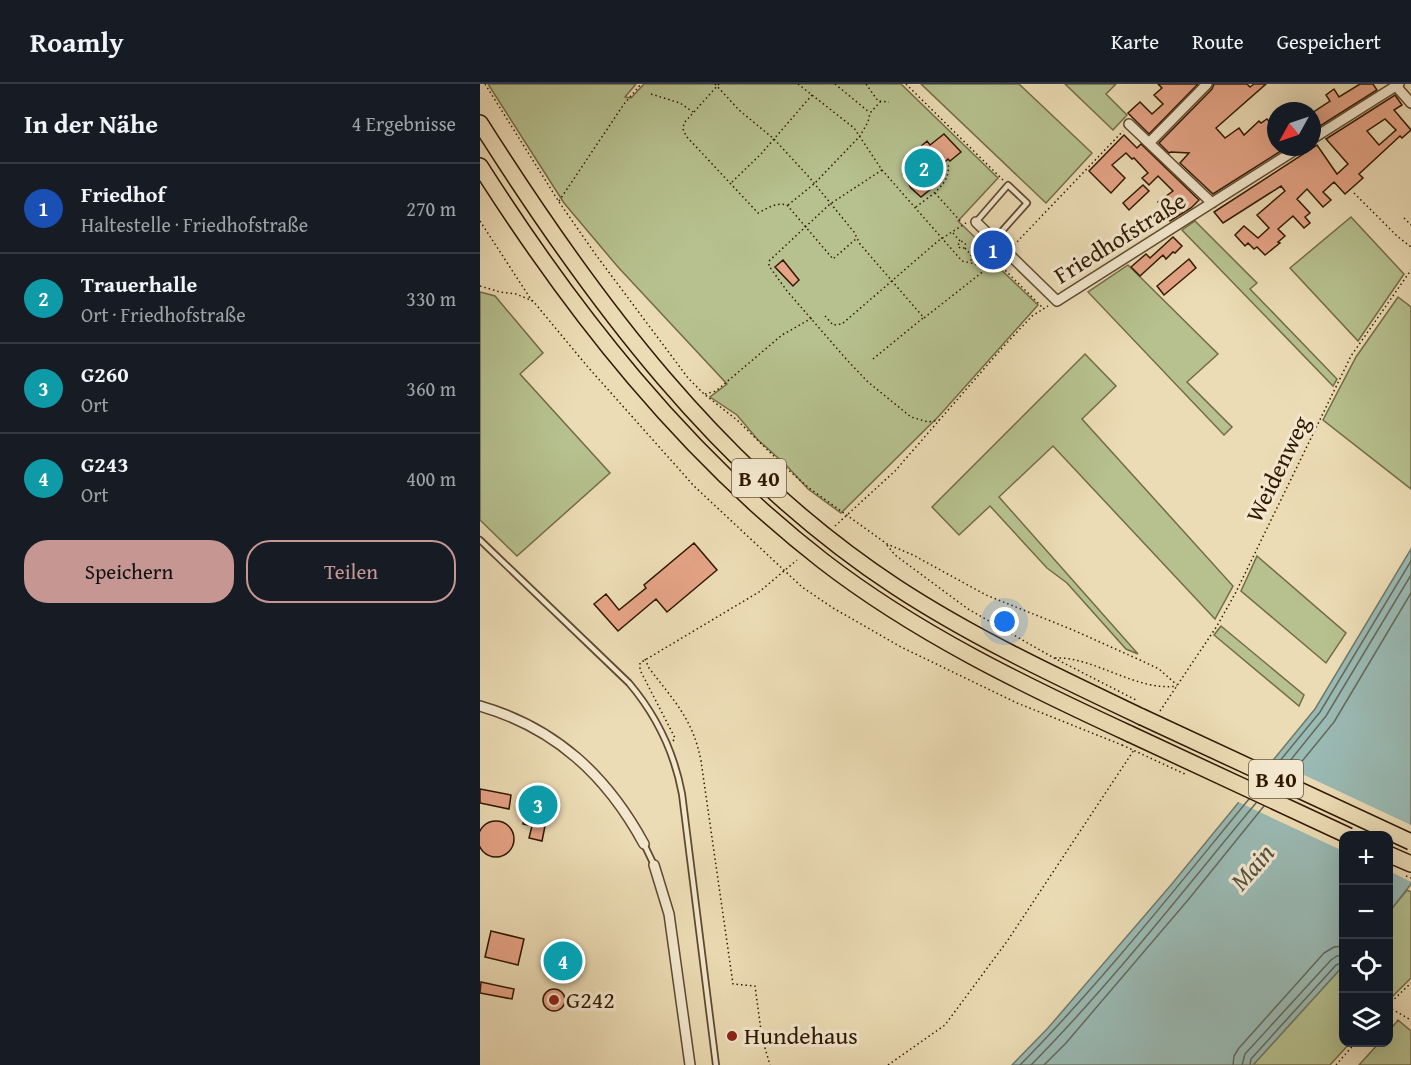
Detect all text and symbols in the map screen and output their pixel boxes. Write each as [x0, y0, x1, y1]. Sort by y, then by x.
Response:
text: Roamly [30, 21, 124, 62]
text: Karte [1111, 26, 1159, 57]
text: Route [1192, 26, 1244, 57]
text: Gespeichert [1277, 26, 1381, 57]
north arrow [1267, 102, 1321, 156]
text: In der Nähe [24, 104, 158, 143]
text: 4 Ergebnisse [352, 109, 456, 138]
pin: 2 [904, 146, 944, 190]
text: Friedhof [81, 178, 165, 210]
street label: Friedhofstraße [1047, 183, 1193, 292]
text: 1 [38, 194, 49, 223]
text: 270 m [406, 194, 456, 223]
text: Haltestelle · Friedhofstraße [81, 210, 308, 239]
pin: 1 [974, 228, 1012, 272]
text: Trauerhalle [81, 268, 197, 300]
text: 2 [38, 284, 49, 313]
text: 330 m [406, 284, 456, 313]
text: Ort · Friedhofstraße [81, 300, 246, 329]
text: G260 [81, 358, 129, 390]
text: 3 [38, 374, 49, 403]
text: 360 m [406, 374, 456, 403]
text: Ort [81, 390, 108, 419]
street label: Weidenweg [1237, 409, 1318, 528]
text: G243 [81, 448, 129, 480]
road number: B 40 [732, 459, 786, 497]
text: 4 [38, 464, 49, 493]
text: 400 m [406, 464, 456, 493]
text: Ort [81, 480, 108, 509]
button: Speichern [24, 540, 234, 603]
button: Teilen [246, 540, 456, 603]
your location [990, 607, 1019, 636]
road number: B 40 [1249, 760, 1303, 798]
pin: 3 [518, 782, 558, 828]
map controls [1339, 831, 1393, 1047]
button: + [1339, 831, 1393, 885]
water label: Main [1220, 834, 1283, 899]
button: − [1339, 885, 1393, 939]
pin: 4 [544, 938, 583, 984]
button: locate [1339, 939, 1393, 993]
place label: G242 [566, 982, 615, 1017]
marker: G242 [547, 993, 561, 1007]
button: layers [1339, 993, 1393, 1047]
place label: Hundehaus [744, 1018, 858, 1053]
marker: Hundehaus [725, 1029, 739, 1043]

